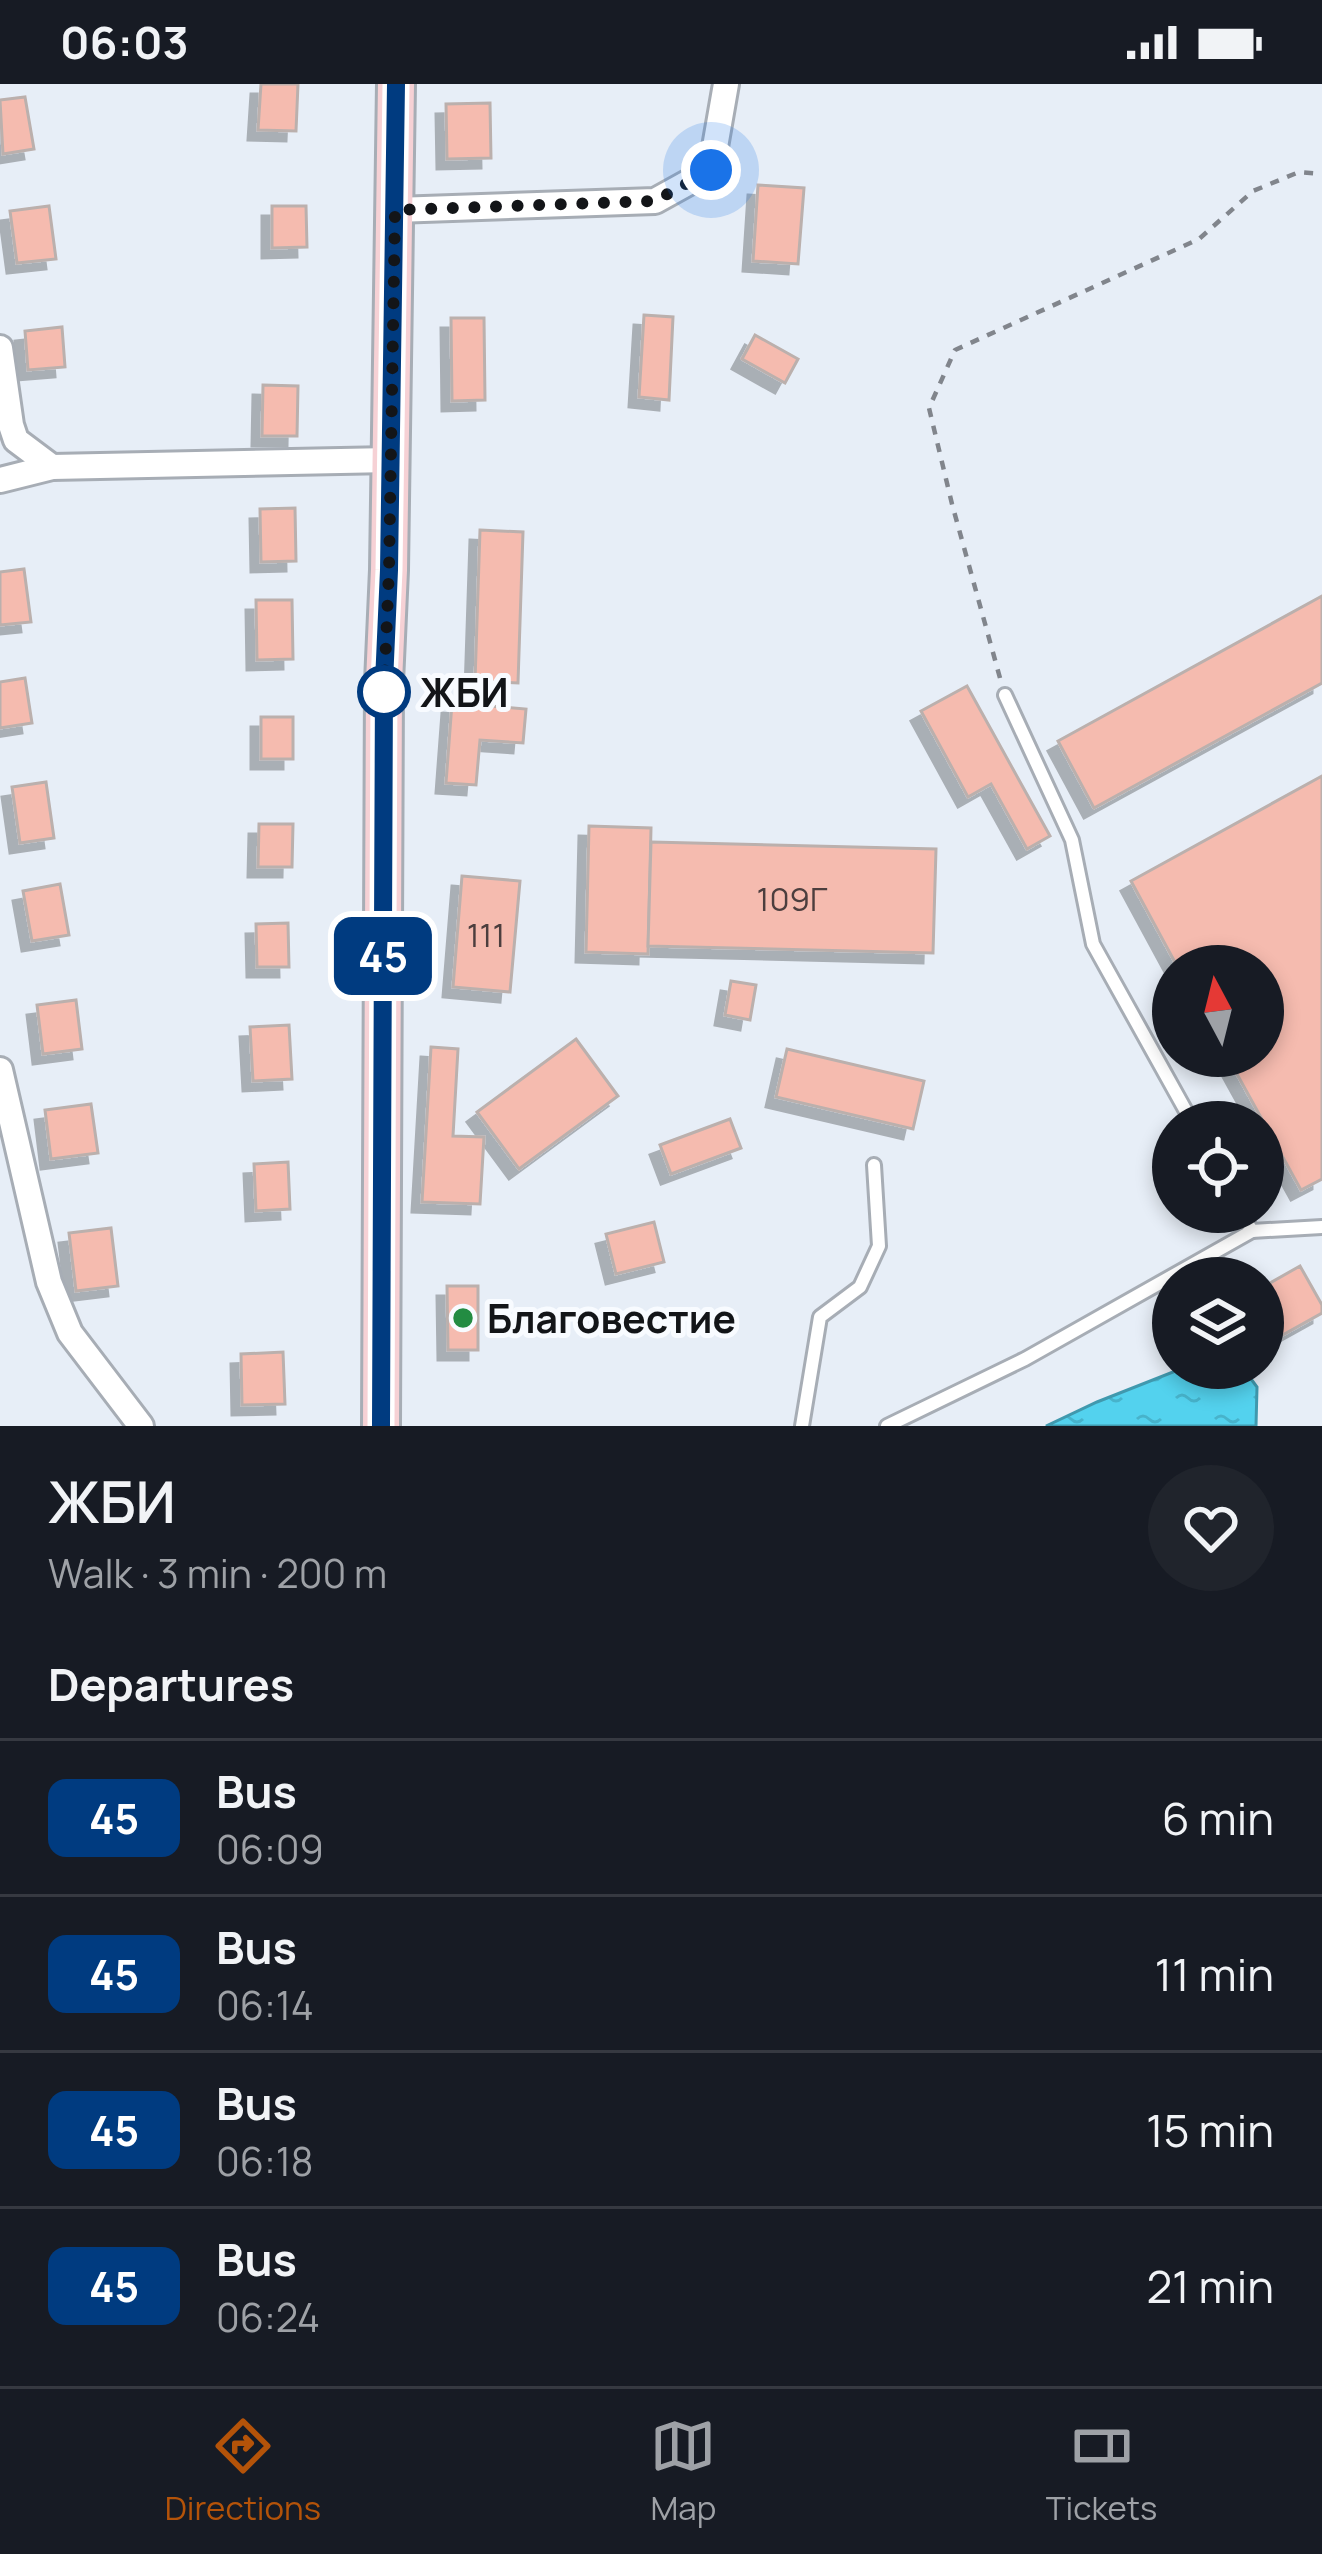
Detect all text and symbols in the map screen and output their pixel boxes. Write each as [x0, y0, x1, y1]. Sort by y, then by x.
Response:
text: 06:03 [60, 11, 189, 73]
your location [681, 140, 741, 200]
place label: ЖБИ [420, 665, 509, 719]
marker: ЖБИ [359, 667, 409, 717]
house number: 109Г [757, 876, 828, 921]
house number: 111 [467, 912, 505, 957]
line badge: 45 [329, 917, 437, 995]
text: 45 [358, 927, 408, 985]
north arrow [1152, 945, 1284, 1077]
map controls [1152, 945, 1284, 1389]
button: locate [1152, 1101, 1284, 1233]
button: layers [1152, 1257, 1284, 1389]
place label: Благовестие [487, 1291, 736, 1345]
marker: Благовестие [450, 1305, 476, 1331]
text: ЖБИ [48, 1462, 176, 1540]
button: heart [1148, 1465, 1274, 1591]
text: Walk · 3 min · 200 m [48, 1546, 387, 1600]
text: Departures [48, 1653, 294, 1715]
text: Bus [216, 1760, 297, 1822]
text: 6 min [1162, 1787, 1274, 1849]
text: 45 [89, 1789, 139, 1847]
text: 06:09 [216, 1822, 324, 1876]
text: Bus [216, 1916, 297, 1978]
text: 11 min [1155, 1943, 1274, 2005]
text: 45 [89, 1945, 139, 2003]
text: 06:14 [216, 1978, 314, 2032]
text: Bus [216, 2072, 297, 2134]
text: 15 min [1146, 2099, 1274, 2161]
text: 45 [89, 2101, 139, 2159]
text: 06:18 [216, 2134, 314, 2188]
text: Bus [216, 2228, 297, 2290]
text: 21 min [1146, 2255, 1274, 2317]
text: 45 [89, 2257, 139, 2315]
text: 06:24 [216, 2290, 320, 2344]
tab: Directions [165, 2413, 321, 2530]
tab: Map [650, 2413, 716, 2530]
tab: Tickets [1046, 2413, 1157, 2530]

